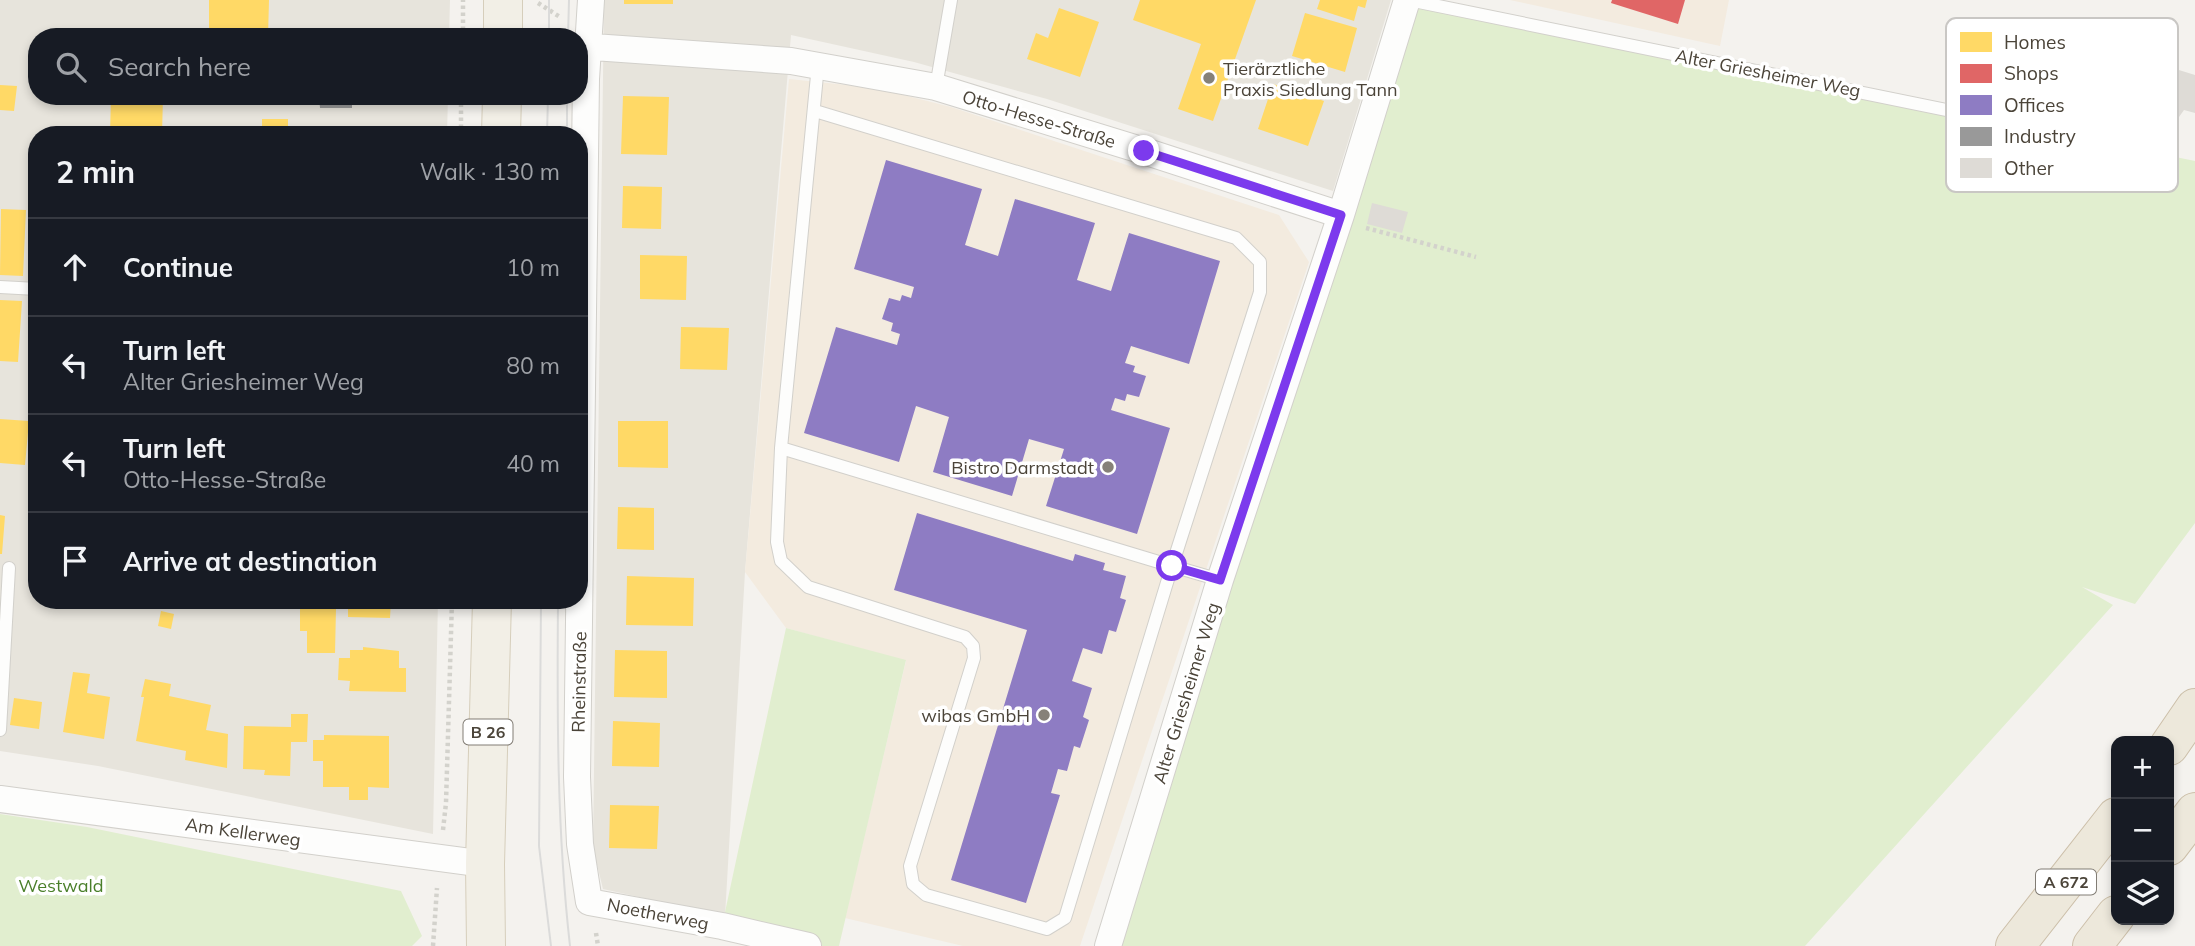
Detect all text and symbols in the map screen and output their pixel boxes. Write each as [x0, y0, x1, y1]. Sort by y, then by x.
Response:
legend [1946, 18, 2178, 192]
search box [28, 28, 588, 105]
text: Homes [2004, 30, 2066, 54]
street label: Alter Griesheimer Weg [1673, 44, 1863, 102]
icon: search [52, 48, 90, 86]
text: Search here [108, 50, 251, 83]
place label: Tierärztliche Praxis Siedlung Tann [1223, 57, 1398, 101]
text: Shops [2004, 61, 2059, 85]
marker: Tierärztliche Praxis Siedlung Tann [1201, 70, 1217, 86]
street label: Otto-Hesse-Straße [960, 85, 1118, 153]
text: Offices [2004, 93, 2065, 117]
text: Industry [2004, 124, 2076, 148]
route end [1128, 135, 1159, 166]
text: 2 min [56, 153, 135, 191]
text: Other [2004, 156, 2054, 180]
text: Walk · 130 m [420, 157, 560, 186]
icon: ahead [56, 248, 94, 286]
text: Continue [123, 251, 233, 284]
text: 10 m [506, 253, 560, 282]
text: Turn left [123, 334, 225, 367]
icon: left [56, 346, 94, 384]
text: 80 m [506, 351, 560, 380]
text: Alter Griesheimer Weg [123, 367, 364, 396]
text: Turn left [123, 432, 225, 465]
icon: left [56, 444, 94, 482]
text: 40 m [506, 449, 560, 478]
place label: Bistro Darmstadt [951, 456, 1094, 479]
marker: Bistro Darmstadt [1100, 459, 1116, 475]
text: Otto-Hesse-Straße [123, 465, 326, 494]
icon: arrive [56, 542, 94, 580]
text: Arrive at destination [123, 545, 378, 578]
route start [1156, 550, 1187, 581]
street label: Alter Griesheimer Weg [1147, 600, 1225, 786]
street label: Rheinstraße [567, 631, 591, 733]
place label: wibas GmbH [921, 704, 1030, 727]
marker: wibas GmbH [1036, 707, 1052, 723]
road number: B 26 [463, 720, 512, 744]
map controls [2111, 736, 2174, 925]
button: + [2111, 736, 2174, 799]
button: − [2111, 799, 2174, 862]
street label: Am Kellerweg [184, 813, 302, 851]
button: layers [2111, 862, 2174, 925]
road number: A 672 [2036, 870, 2096, 894]
park label: Westwald [18, 874, 104, 897]
street label: Noetherweg [605, 893, 711, 935]

